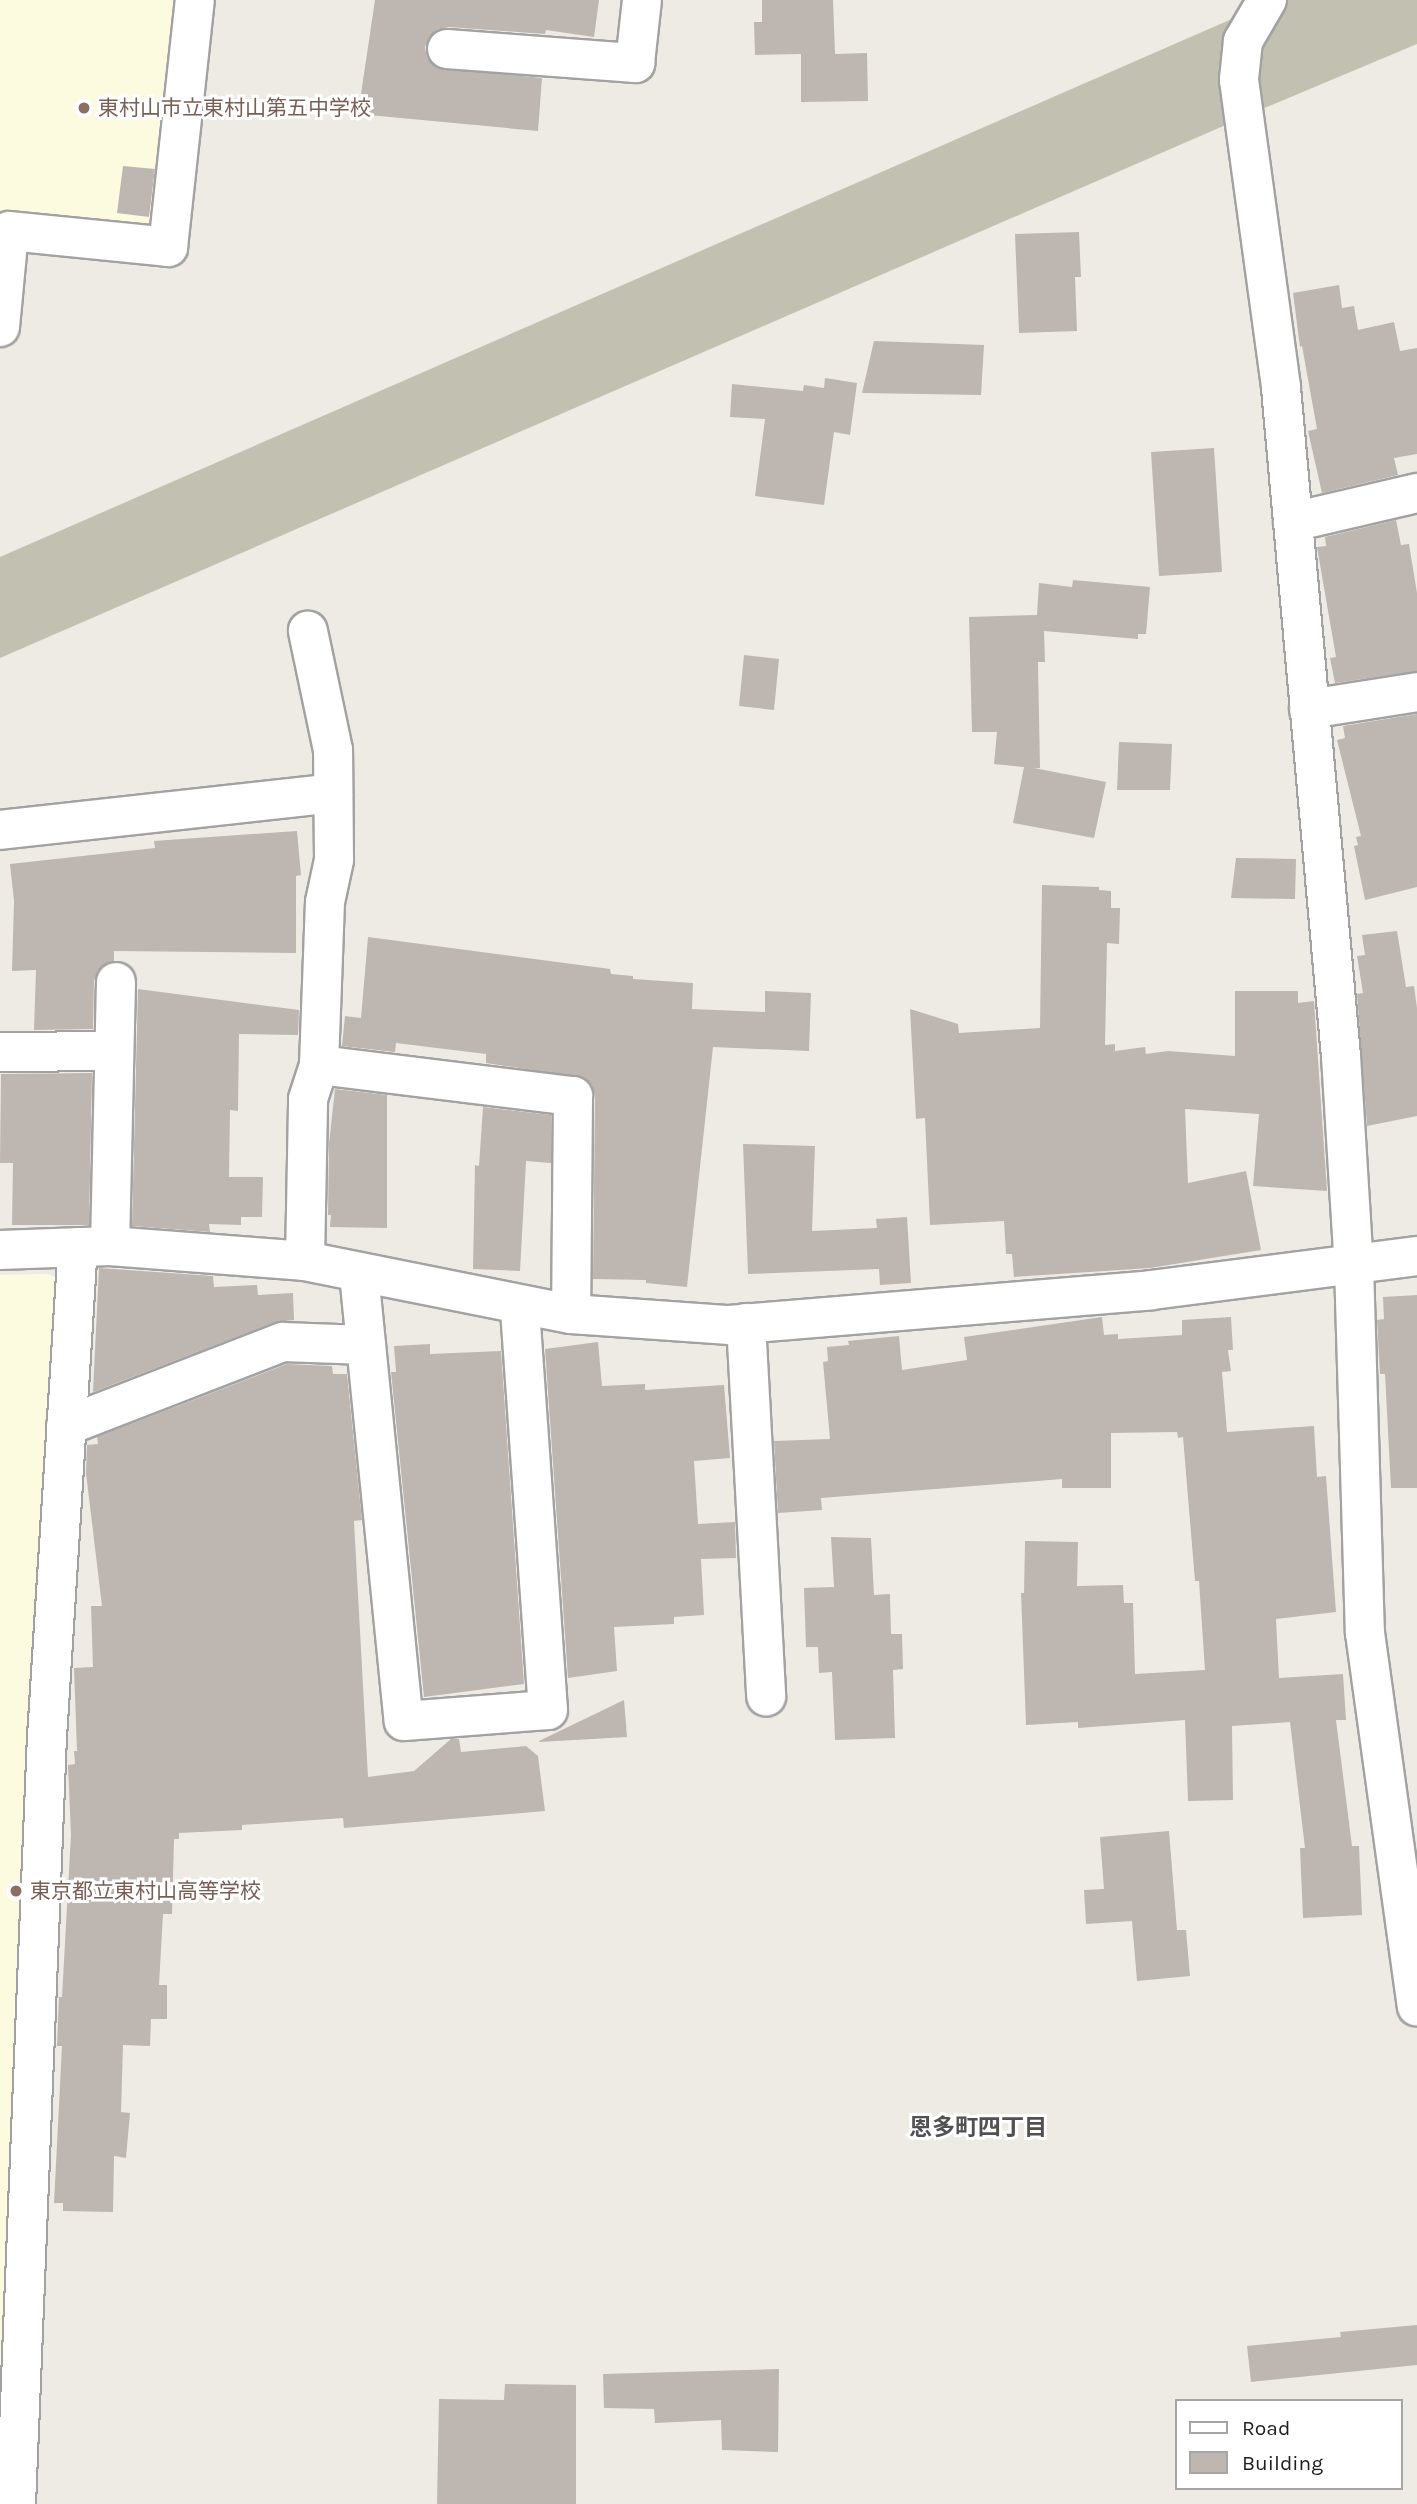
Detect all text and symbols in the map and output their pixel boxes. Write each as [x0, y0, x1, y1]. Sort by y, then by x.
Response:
place label: 東村山市立東村山第五中学校 [98, 95, 371, 121]
marker: 東村山市立東村山第五中学校 [76, 100, 92, 116]
place label: 東京都立東村山高等学校 [30, 1878, 261, 1904]
marker: 東京都立東村山高等学校 [8, 1883, 24, 1899]
district label: 恩多町四丁目 [909, 2114, 1047, 2142]
legend [1176, 2399, 1403, 2490]
text: Road [1242, 2416, 1290, 2440]
text: Building [1242, 2451, 1323, 2475]

